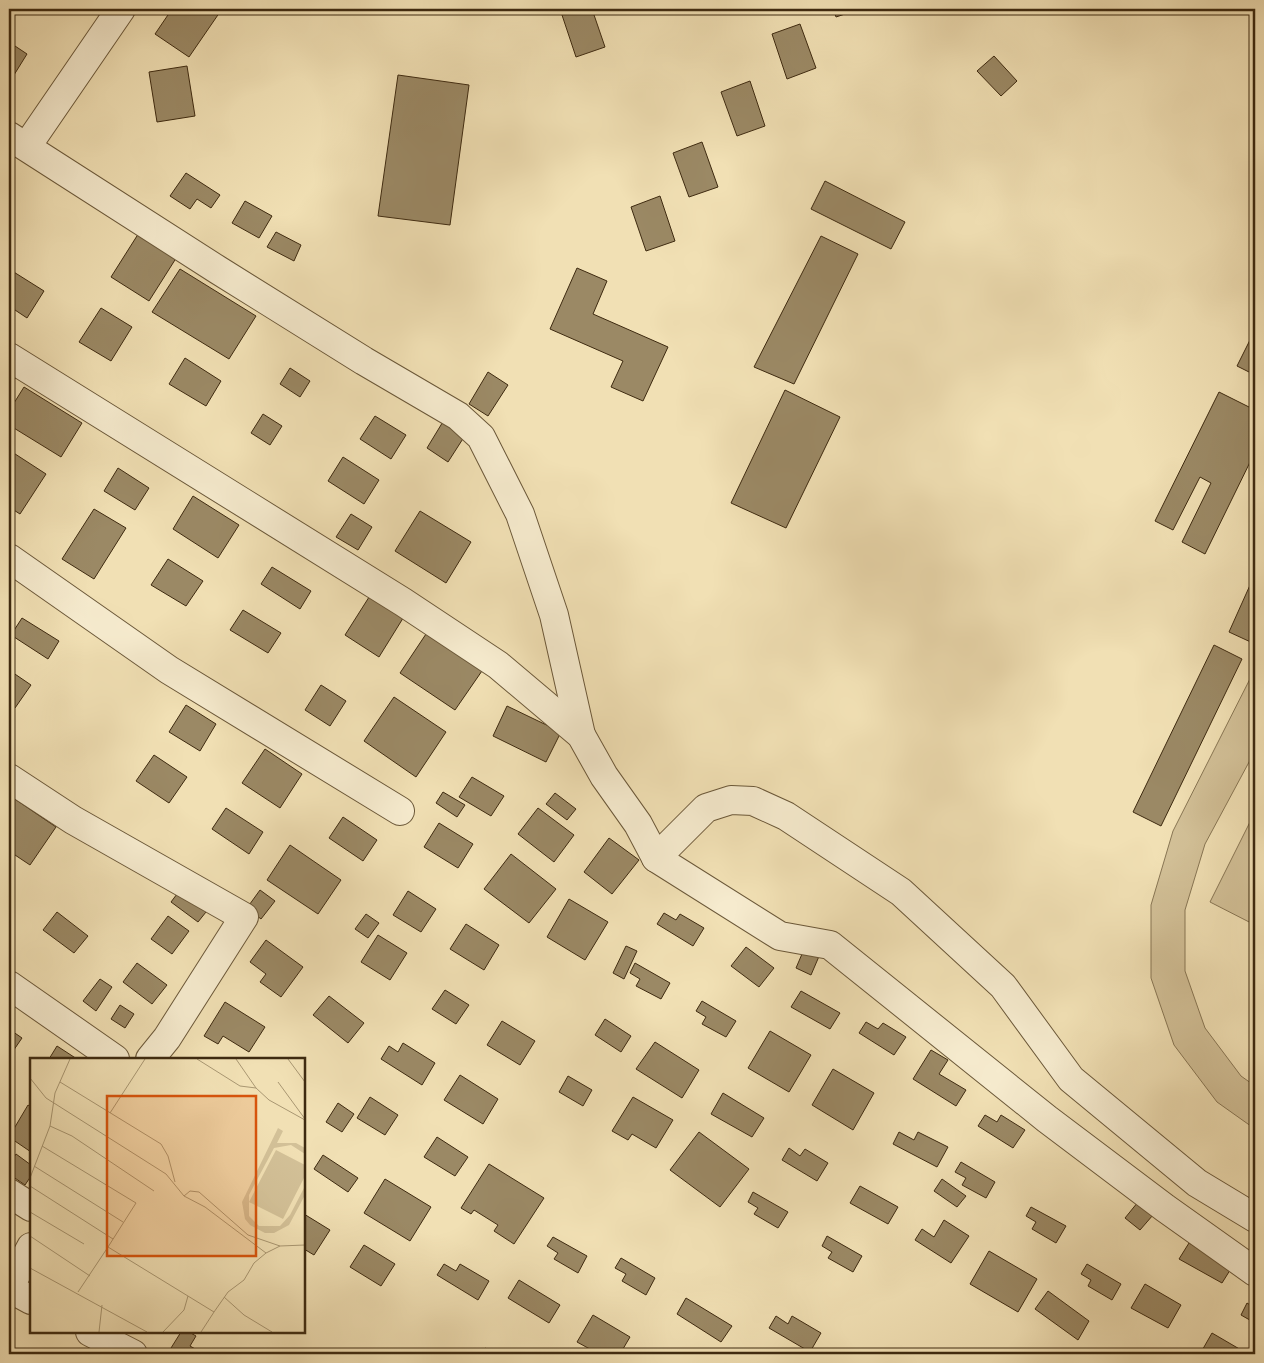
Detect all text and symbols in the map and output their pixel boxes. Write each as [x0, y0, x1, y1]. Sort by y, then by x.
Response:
inset map [30, 1058, 305, 1333]

